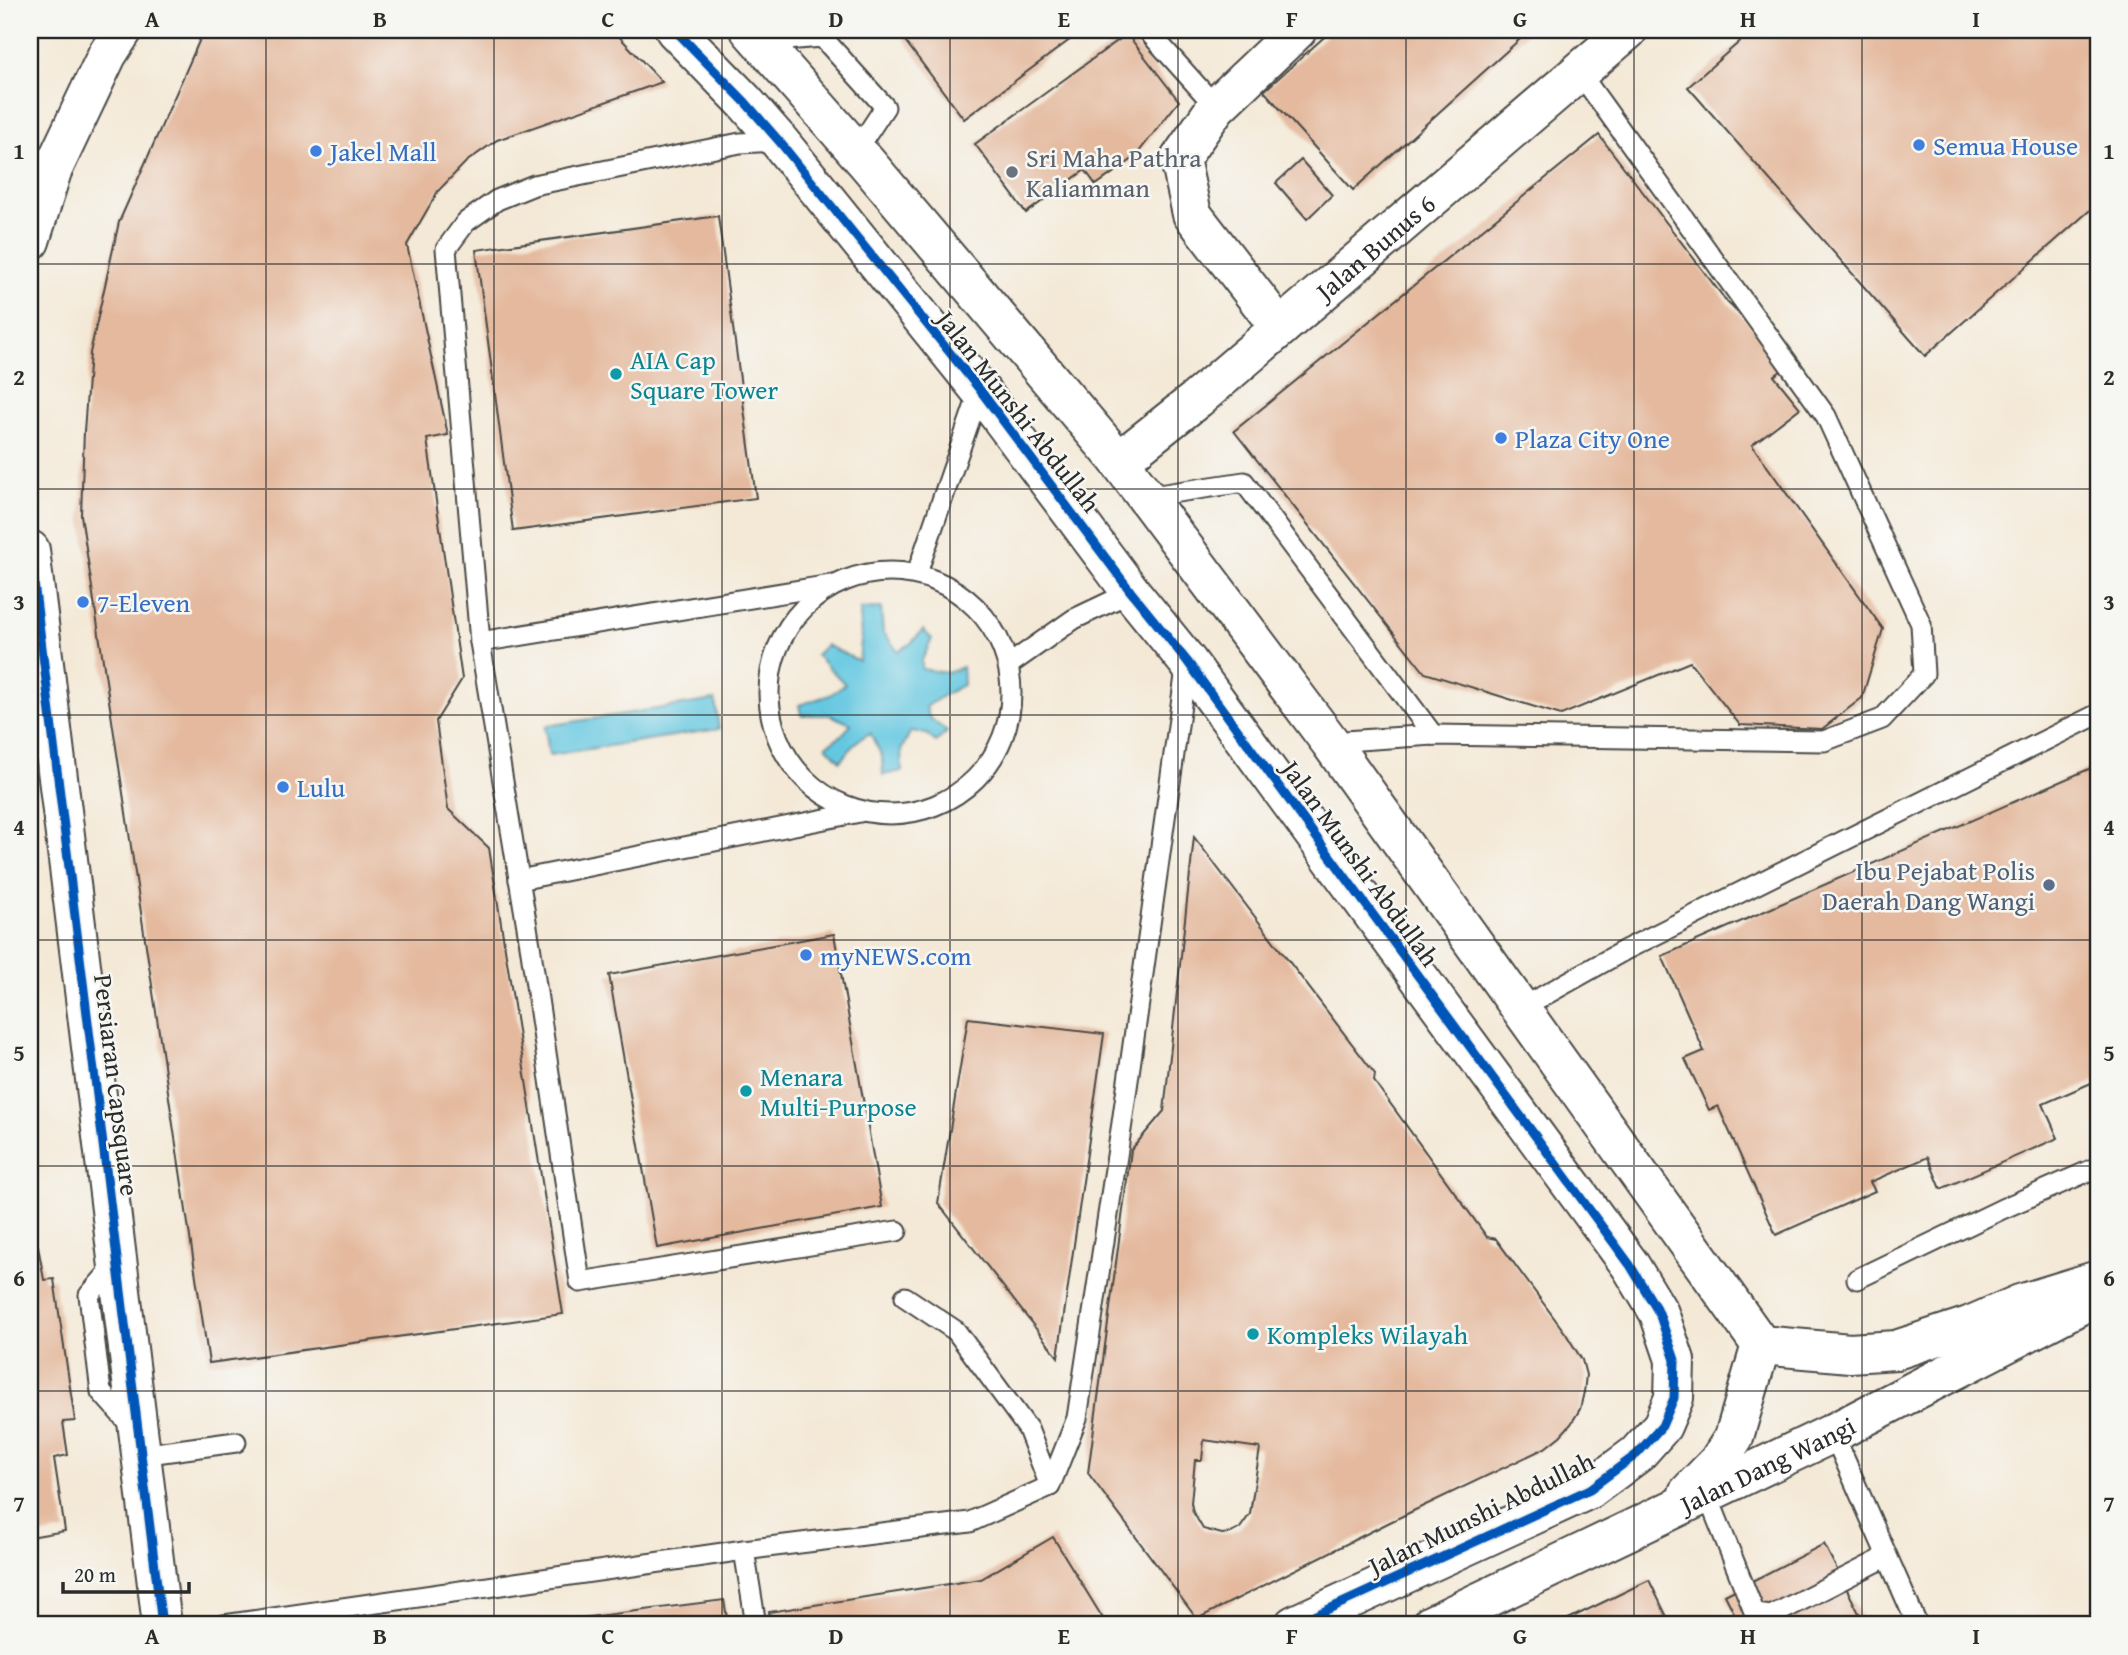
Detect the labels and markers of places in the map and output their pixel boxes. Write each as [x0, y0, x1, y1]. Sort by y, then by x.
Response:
place label: Semua House [1933, 126, 2078, 165]
place label: Jakel Mall [327, 132, 437, 171]
marker: Semua House [1911, 137, 1927, 153]
place label: Sri Maha Pathra Kaliamman [1026, 138, 1202, 207]
marker: Jakel Mall [308, 143, 324, 159]
marker: Sri Maha Pathra Kaliamman [1004, 164, 1020, 180]
place label: AIA Cap Square Tower [630, 340, 779, 409]
marker: AIA Cap Square Tower [608, 366, 624, 382]
place label: Plaza City One [1515, 419, 1670, 458]
marker: Plaza City One [1493, 430, 1509, 446]
place label: 7-Eleven [97, 583, 191, 622]
marker: 7-Eleven [75, 594, 91, 610]
place label: Lulu [297, 768, 345, 807]
marker: Lulu [275, 779, 291, 795]
place label: Ibu Pejabat Polis Daerah Dang Wangi [1822, 851, 2035, 920]
marker: Ibu Pejabat Polis Daerah Dang Wangi [2041, 877, 2057, 893]
place label: myNEWS.com [820, 936, 971, 975]
marker: myNEWS.com [798, 947, 814, 963]
place label: Menara Multi-Purpose [760, 1057, 917, 1126]
marker: Menara Multi-Purpose [738, 1083, 754, 1099]
place label: Kompleks Wilayah [1267, 1315, 1469, 1354]
marker: Kompleks Wilayah [1245, 1326, 1261, 1342]

